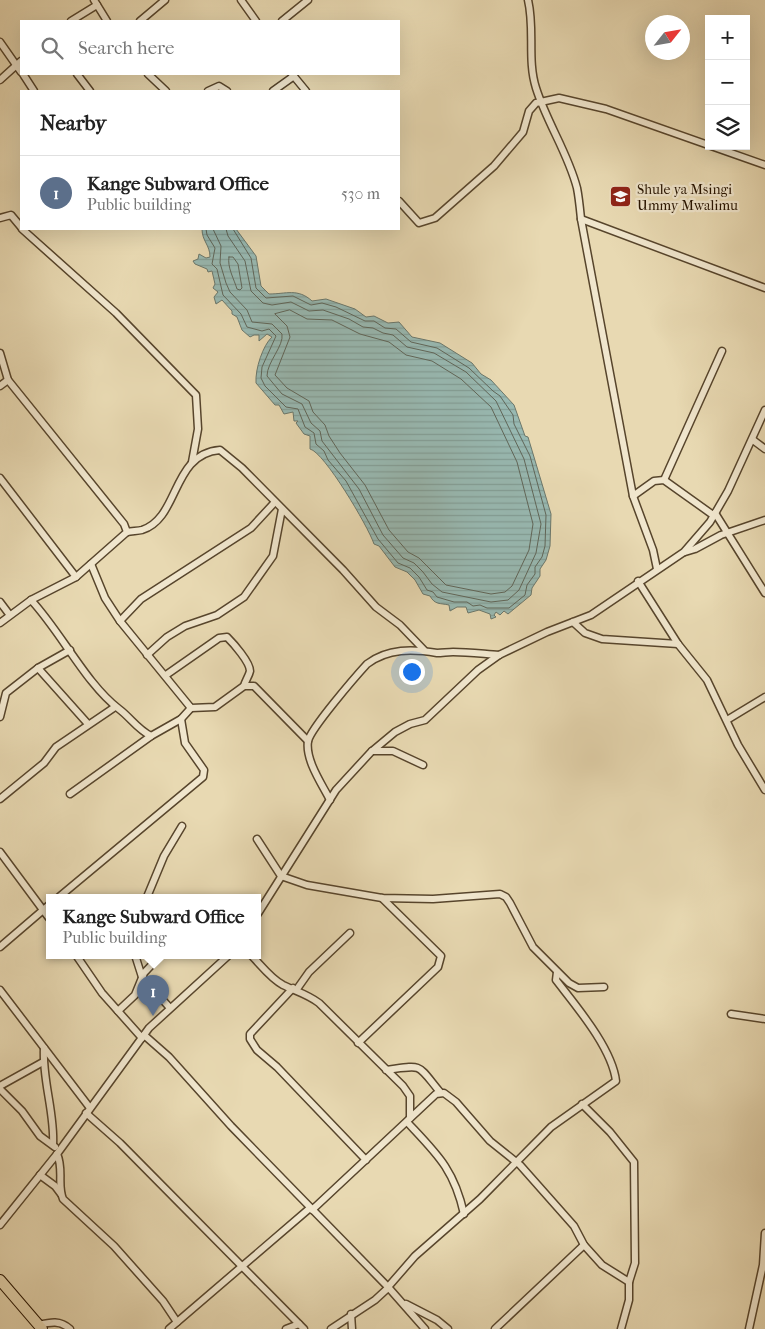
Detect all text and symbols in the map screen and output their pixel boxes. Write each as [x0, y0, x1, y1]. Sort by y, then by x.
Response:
north arrow [645, 15, 690, 60]
map controls [705, 15, 750, 150]
button: + [705, 15, 750, 60]
search box [20, 20, 400, 75]
icon: search [38, 34, 66, 62]
text: Search here [78, 37, 174, 59]
button: − [705, 60, 750, 105]
button: layers [705, 105, 750, 150]
text: Nearby [40, 111, 106, 135]
text: Kange Subward Office [87, 173, 269, 195]
place label: Shule ya Msingi Ummy Mwalimu [637, 181, 738, 214]
text: 1 [53, 184, 59, 203]
text: 530 m [341, 184, 380, 203]
school or university icon: Shule ya Msingi Ummy Mwalimu [609, 185, 633, 209]
text: Public building [87, 195, 191, 214]
your location [399, 659, 425, 685]
popup [46, 894, 261, 959]
text: Kange Subward Office [63, 906, 244, 928]
text: Public building [63, 928, 167, 947]
pin: 1 [137, 975, 169, 1016]

